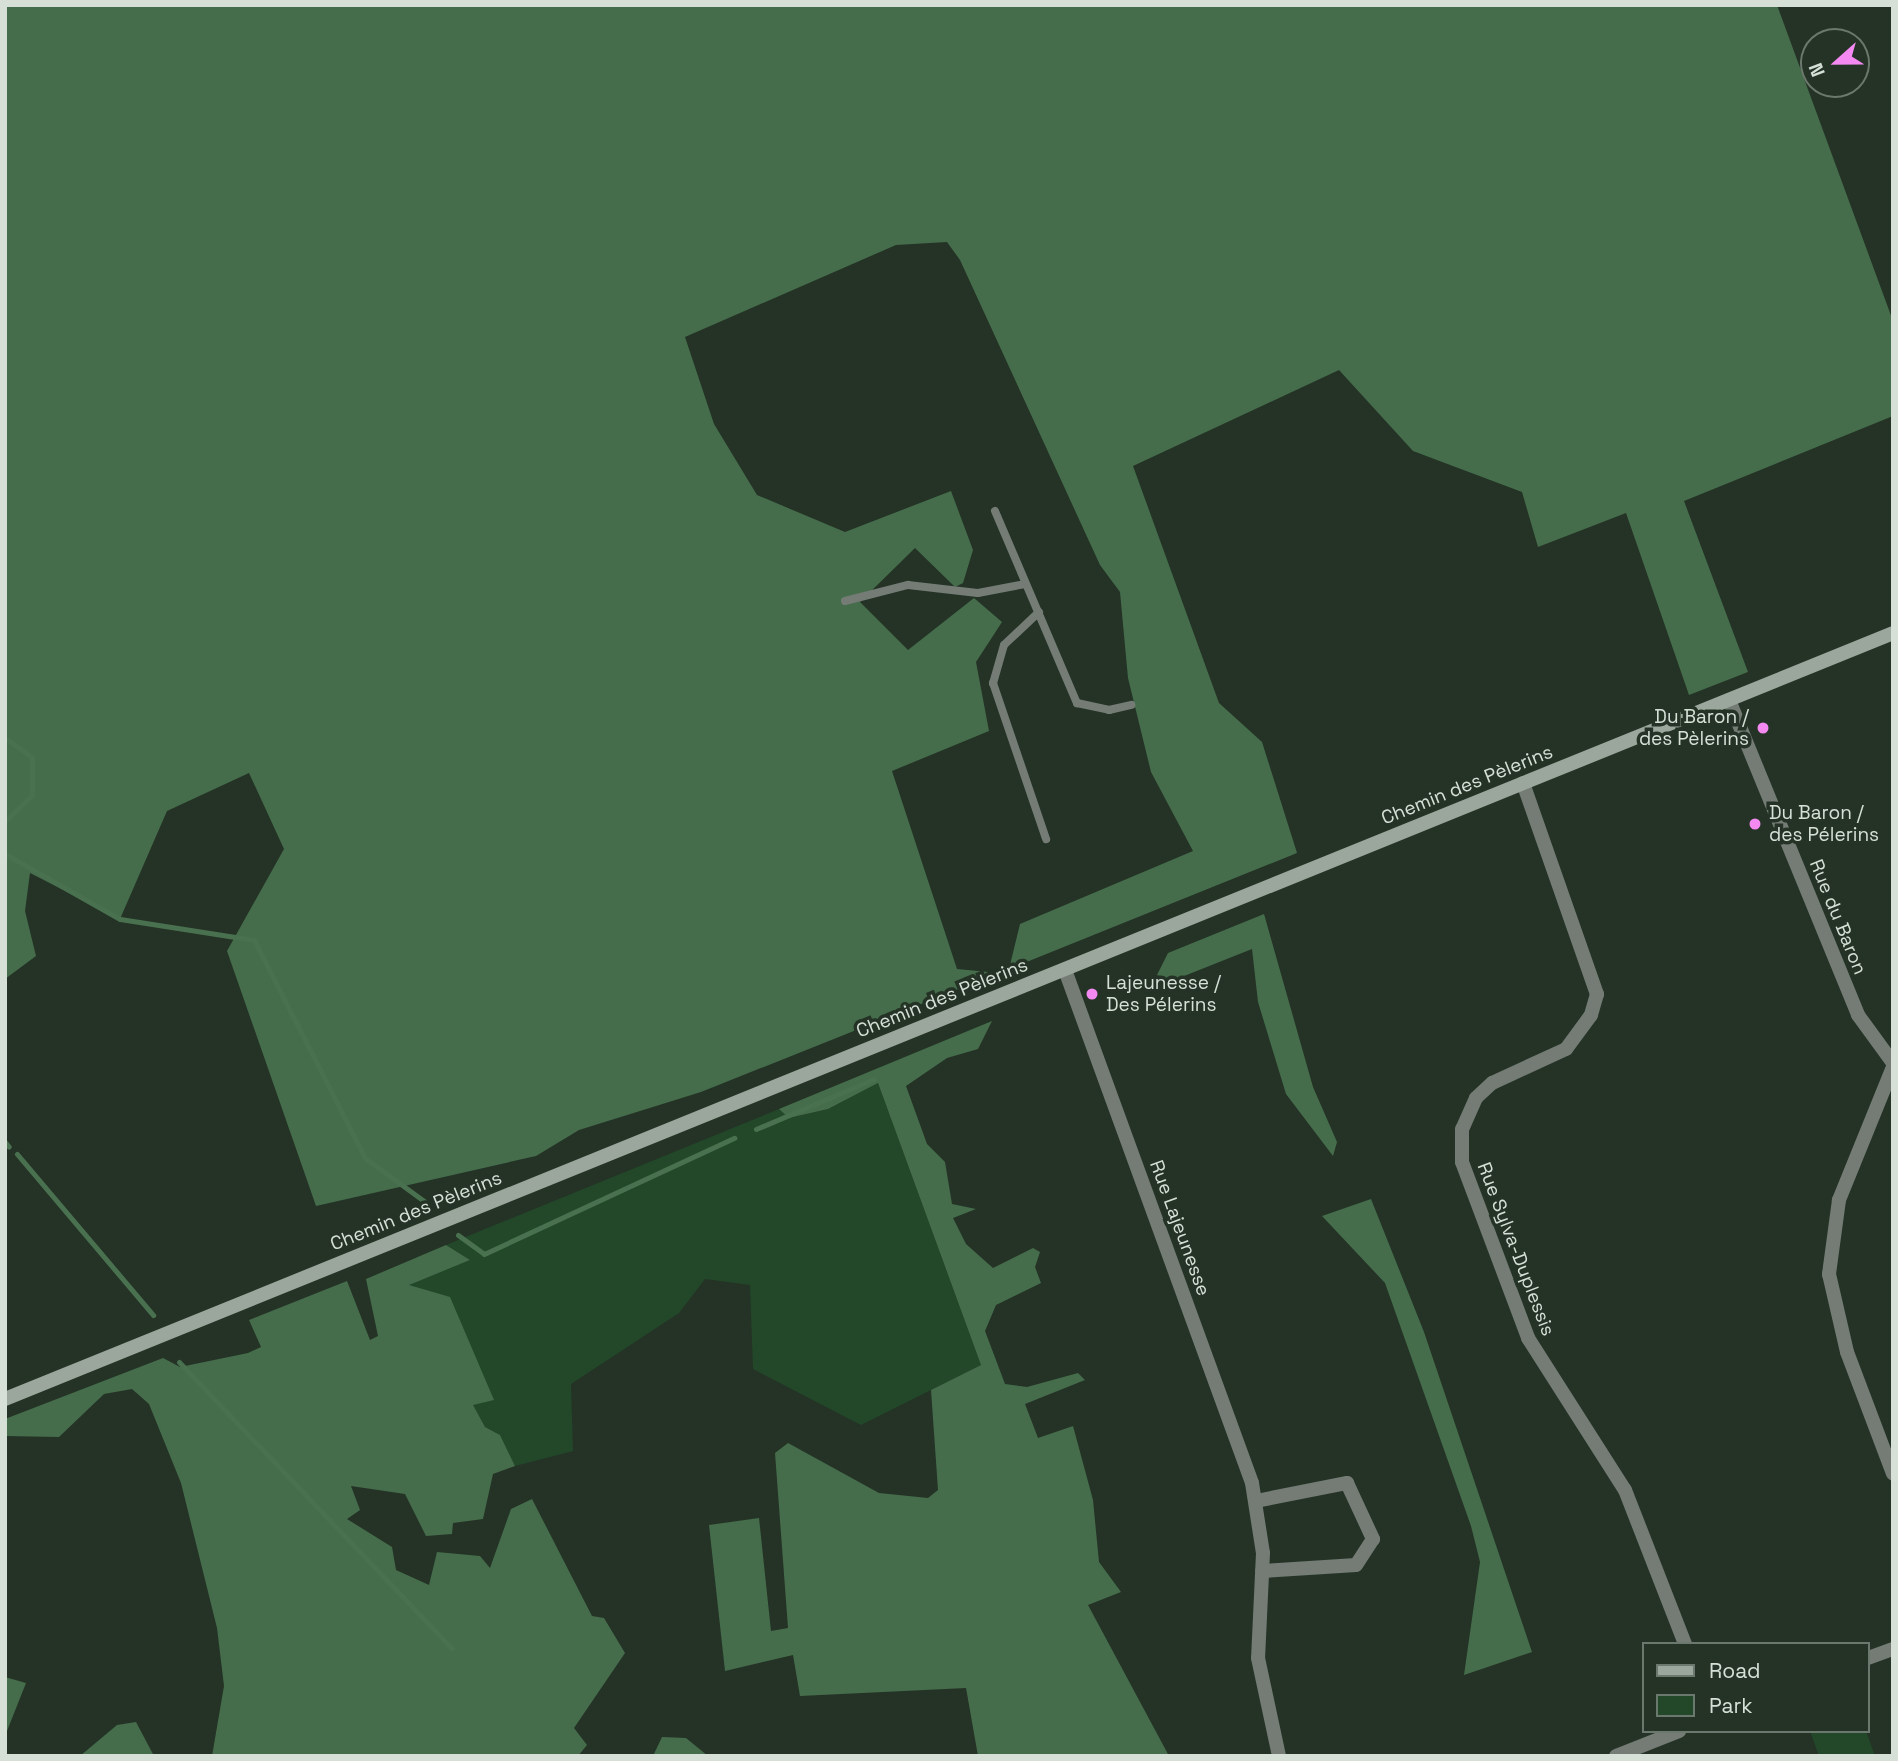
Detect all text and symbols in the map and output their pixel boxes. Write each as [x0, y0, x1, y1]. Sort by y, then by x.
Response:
north arrow [1800, 28, 1870, 98]
text: N [1803, 60, 1831, 80]
place label: Du Baron / des Pèlerins [1639, 706, 1749, 750]
marker: Du Baron / des Pèlerins [1755, 720, 1771, 736]
street label: Chemin des Pèlerins [1378, 740, 1556, 830]
place label: Du Baron / des Pélerins [1769, 802, 1879, 846]
marker: Du Baron / des Pélerins [1747, 816, 1763, 832]
street label: Rue du Baron [1805, 856, 1871, 978]
street label: Chemin des Pèlerins [853, 953, 1031, 1043]
place label: Lajeunesse / Des Pélerins [1106, 972, 1221, 1016]
marker: Lajeunesse / Des Pélerins [1084, 986, 1100, 1002]
street label: Rue Lajeunesse [1145, 1157, 1215, 1299]
street label: Rue Sylva-Duplessis [1472, 1159, 1560, 1339]
street label: Chemin des Pèlerins [327, 1166, 505, 1256]
legend [1643, 1642, 1870, 1733]
text: Road [1709, 1657, 1761, 1684]
text: Park [1709, 1692, 1753, 1719]

